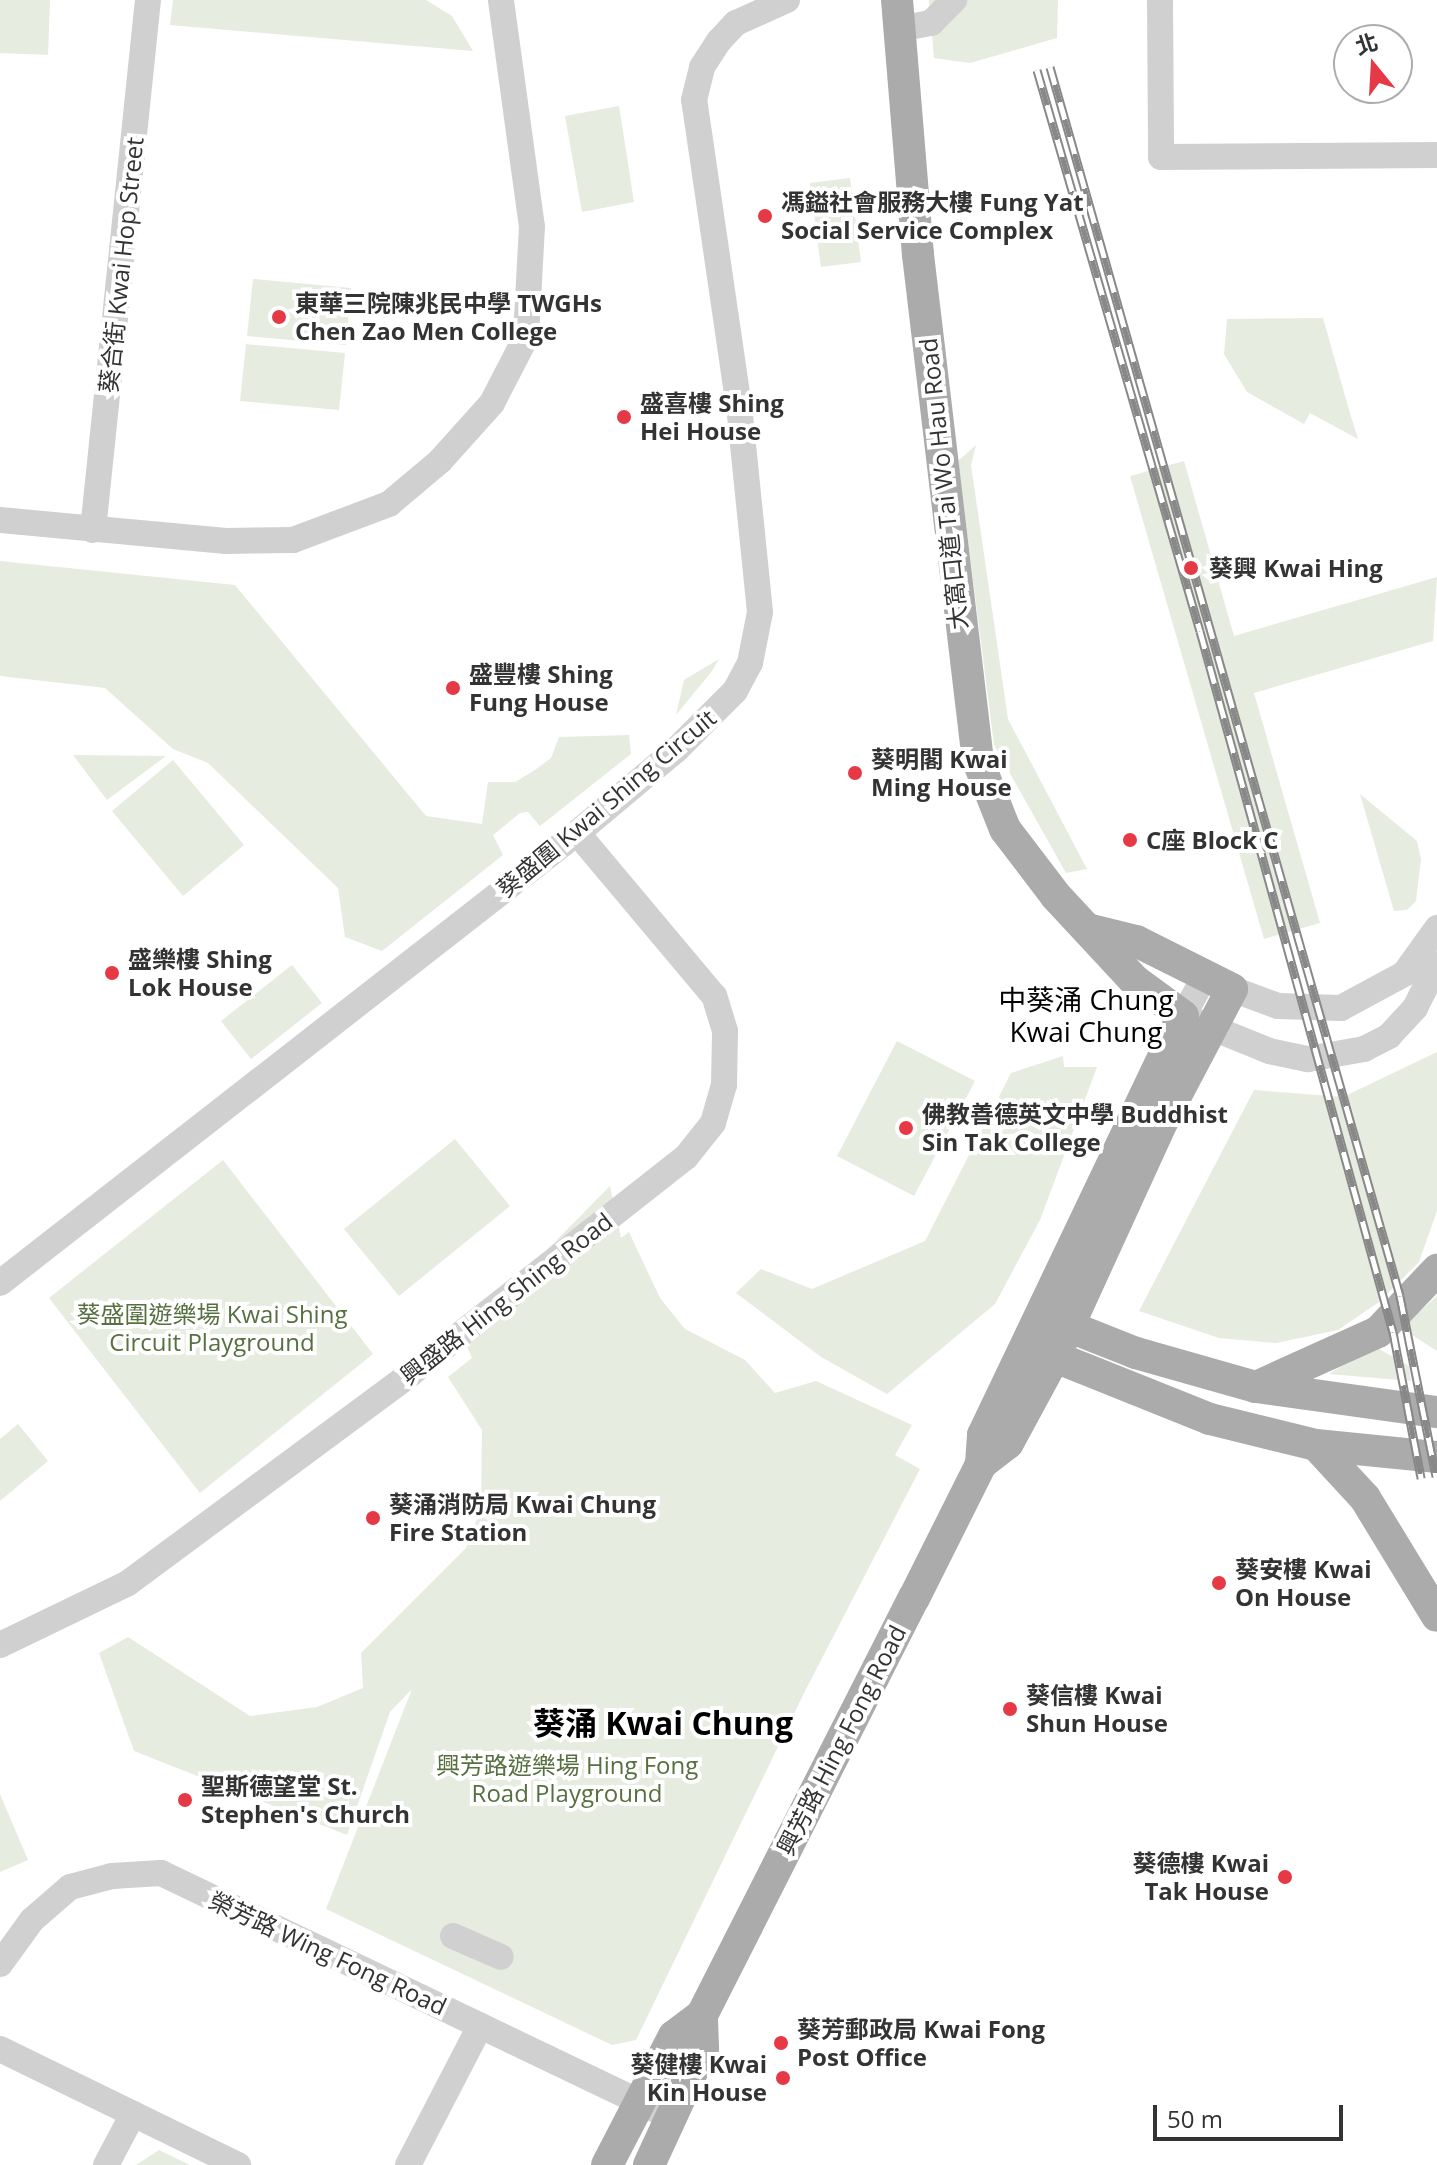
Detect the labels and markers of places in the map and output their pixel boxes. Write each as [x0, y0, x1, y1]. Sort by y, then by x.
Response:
place label: 馮鎰社會服務大樓 Fung Yat Social Service Complex [781, 188, 1084, 244]
marker: 馮鎰社會服務大樓 Fung Yat Social Service Complex [756, 207, 774, 225]
place label: 東華三院陳兆民中學 TWGHs Chen Zao Men College [295, 289, 602, 345]
marker: 東華三院陳兆民中學 TWGHs Chen Zao Men College [270, 308, 288, 326]
place label: 盛喜樓 Shing Hei House [640, 389, 784, 445]
marker: 盛喜樓 Shing Hei House [615, 408, 633, 426]
place label: 葵興 Kwai Hing [1209, 554, 1383, 582]
marker: 葵興 Kwai Hing [1180, 557, 1202, 579]
place label: 盛豐樓 Shing Fung House [469, 660, 613, 716]
marker: 盛豐樓 Shing Fung House [444, 679, 462, 697]
place label: 葵明閣 Kwai Ming House [871, 745, 1012, 801]
marker: 葵明閣 Kwai Ming House [846, 764, 864, 782]
place label: C座 Block C [1146, 826, 1279, 854]
marker: C座 Block C [1121, 831, 1139, 849]
place label: 盛樂樓 Shing Lok House [128, 945, 272, 1001]
marker: 盛樂樓 Shing Lok House [103, 964, 121, 982]
place label: 佛教善德英文中學 Buddhist Sin Tak College [922, 1100, 1228, 1156]
marker: 佛教善德英文中學 Buddhist Sin Tak College [897, 1119, 915, 1137]
place label: 葵涌消防局 Kwai Chung Fire Station [389, 1490, 656, 1546]
marker: 葵涌消防局 Kwai Chung Fire Station [364, 1509, 382, 1527]
place label: 葵安樓 Kwai On House [1235, 1555, 1372, 1611]
marker: 葵安樓 Kwai On House [1210, 1574, 1228, 1592]
place label: 葵信樓 Kwai Shun House [1026, 1681, 1168, 1737]
marker: 葵信樓 Kwai Shun House [1001, 1700, 1019, 1718]
place label: 聖斯德望堂 St. Stephen's Church [201, 1772, 410, 1828]
marker: 聖斯德望堂 St. Stephen's Church [176, 1791, 194, 1809]
place label: 葵德樓 Kwai Tak House [1132, 1849, 1269, 1905]
marker: 葵德樓 Kwai Tak House [1276, 1868, 1294, 1886]
place label: 葵芳郵政局 Kwai Fong Post Office [797, 2015, 1045, 2071]
marker: 葵芳郵政局 Kwai Fong Post Office [772, 2034, 790, 2052]
place label: 葵健樓 Kwai Kin House [630, 2050, 767, 2106]
marker: 葵健樓 Kwai Kin House [774, 2069, 792, 2087]

